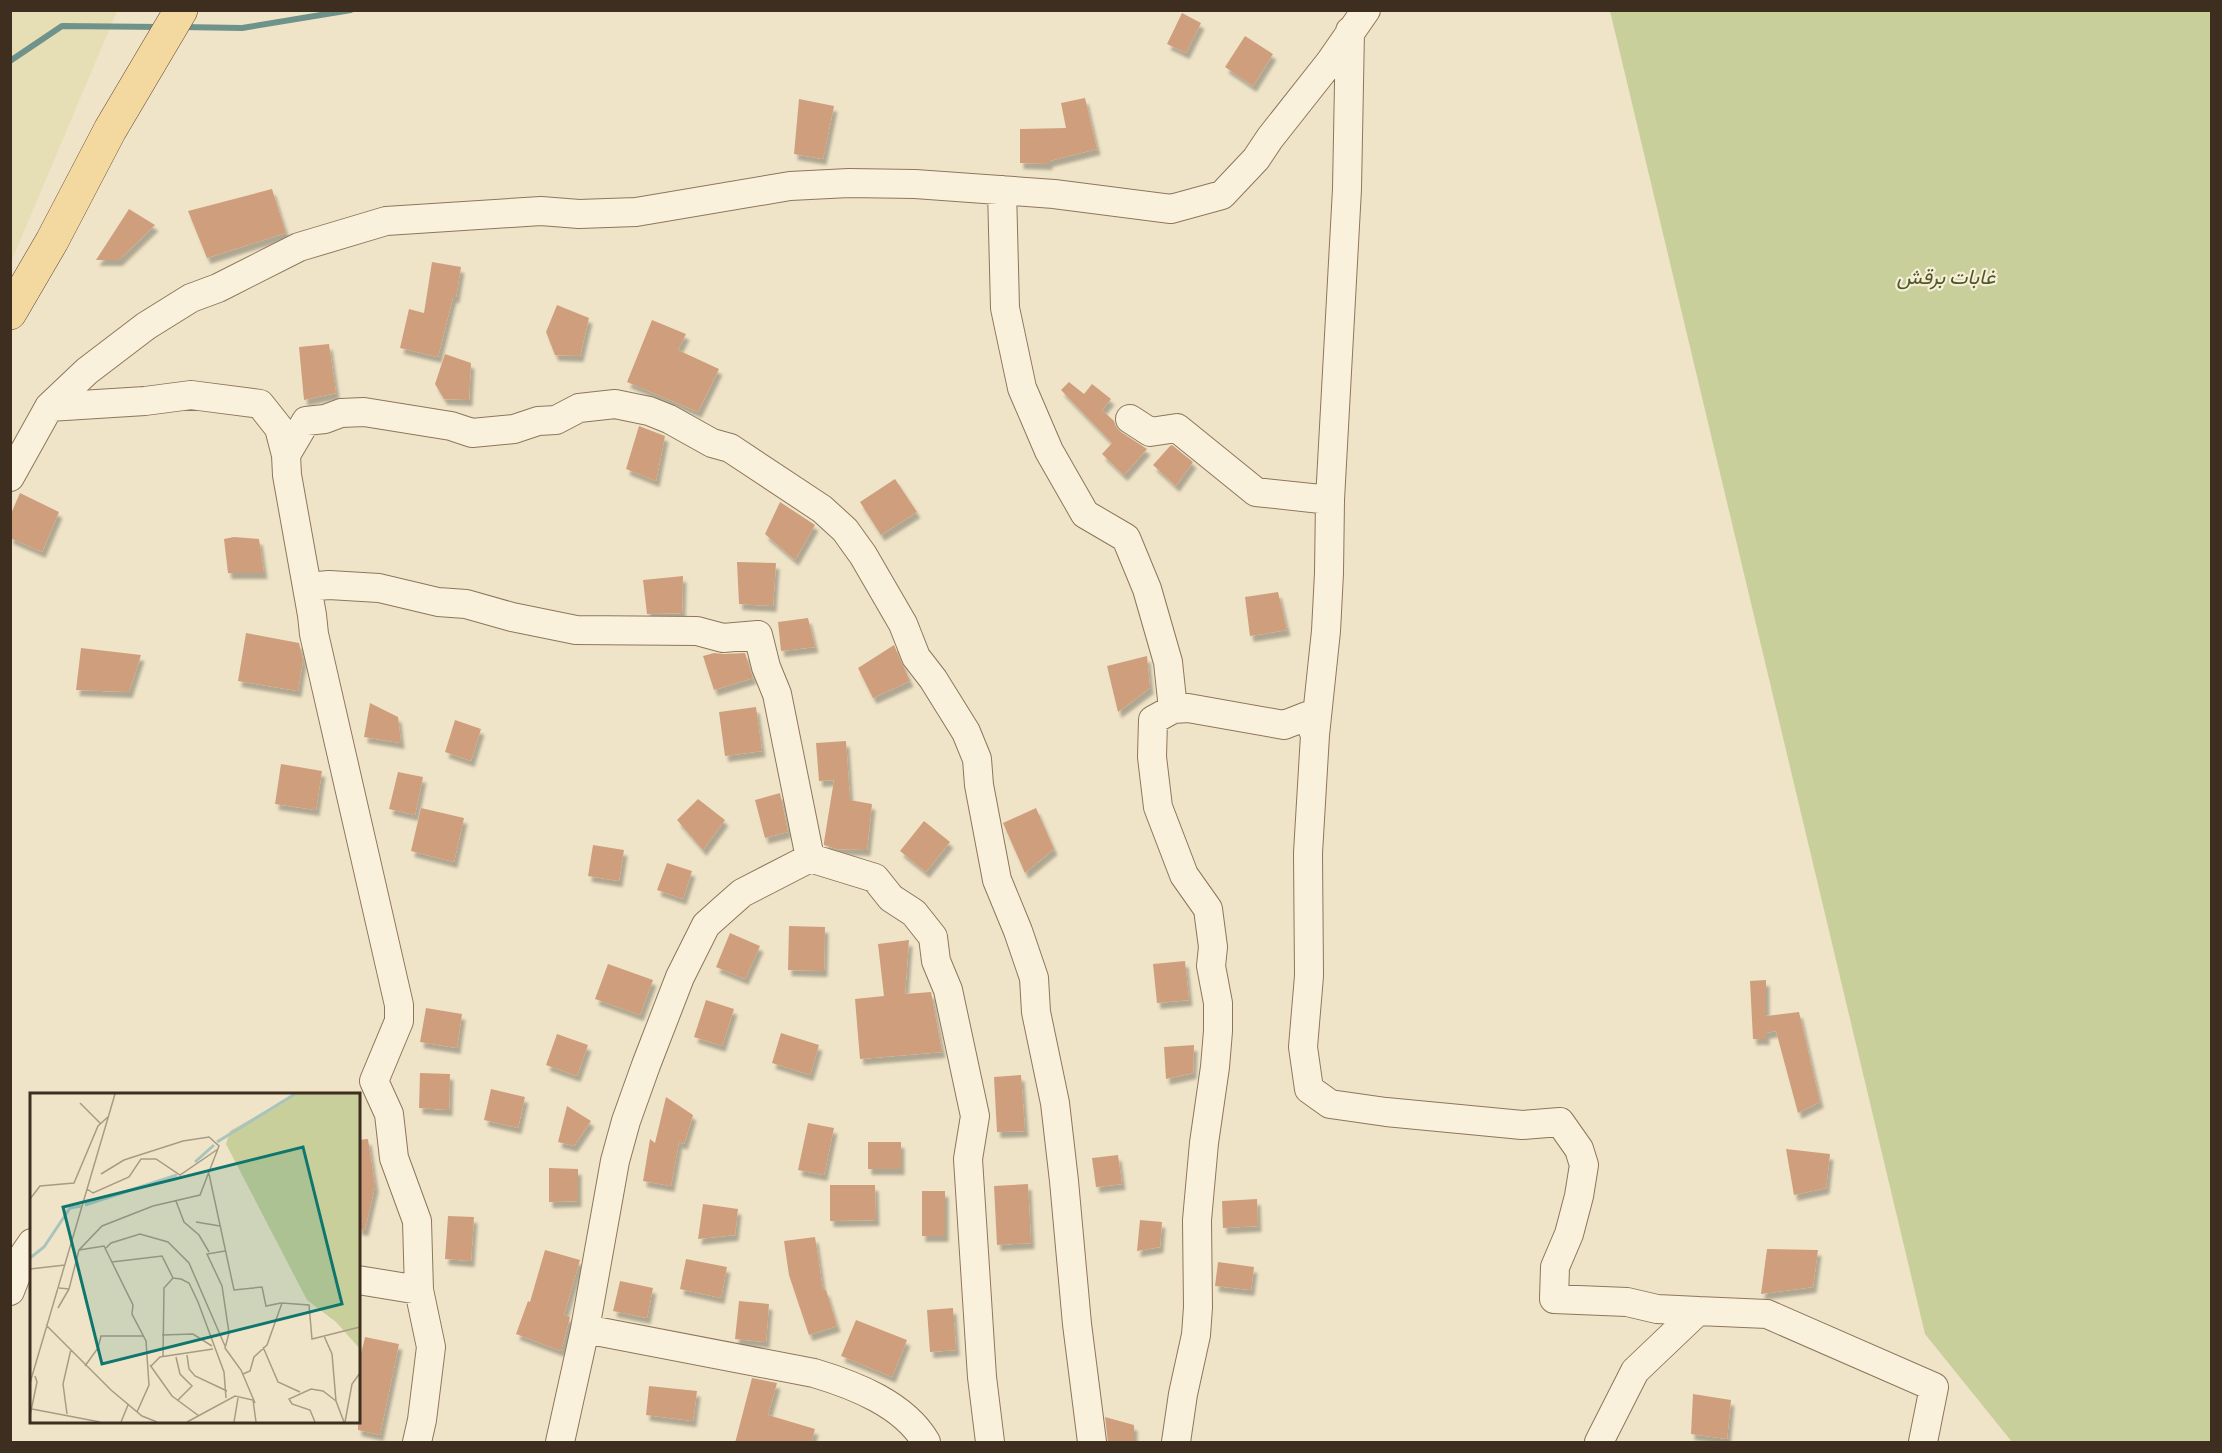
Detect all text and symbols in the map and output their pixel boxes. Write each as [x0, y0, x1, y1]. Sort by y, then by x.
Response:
park label: غابات برقش [1897, 265, 1996, 290]
inset map [30, 1093, 360, 1423]

